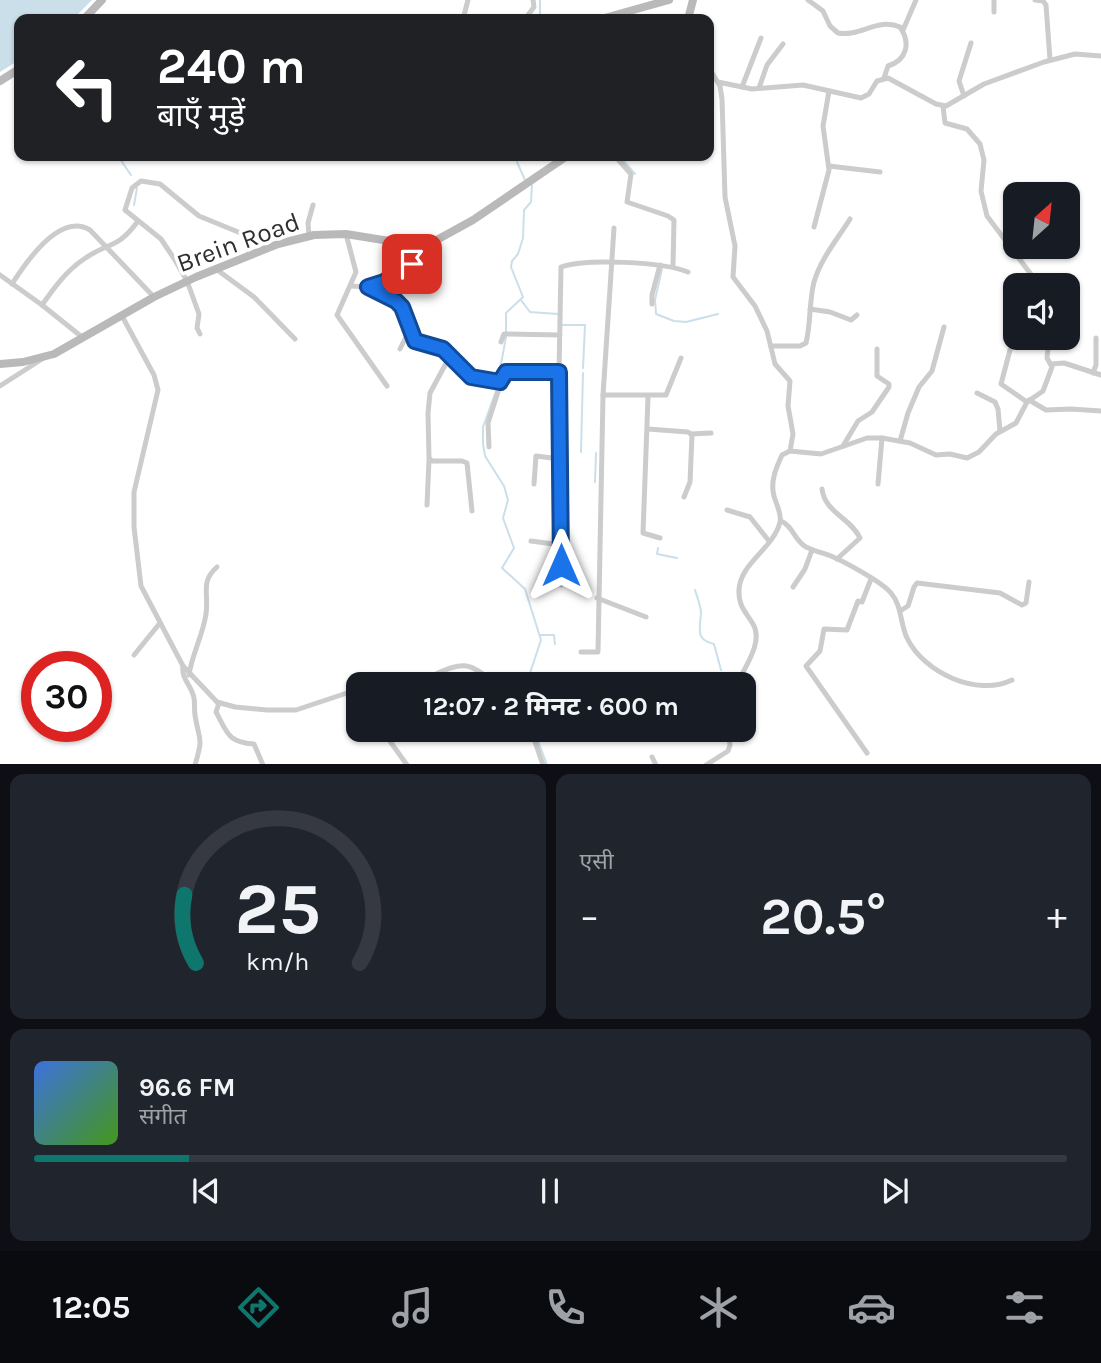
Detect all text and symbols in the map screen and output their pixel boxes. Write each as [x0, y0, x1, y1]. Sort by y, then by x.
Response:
text: 240 m [157, 38, 306, 95]
icon: left [42, 42, 133, 133]
text: बाएँ मुड़ें [157, 97, 245, 134]
north arrow [1003, 182, 1080, 259]
map controls [1003, 182, 1080, 350]
street label: Brein Road [173, 206, 304, 279]
pin [382, 234, 442, 294]
icon: arrive [393, 245, 431, 283]
button: sound [1003, 273, 1080, 350]
position arrow [524, 528, 598, 602]
speed limit sign: 30 [21, 651, 112, 742]
text: 12:07 · 2 मिनट · 600 m [423, 691, 679, 722]
text: एसी [580, 848, 614, 875]
text: 25 [235, 866, 321, 951]
text: 20.5° [760, 886, 886, 947]
text: − [580, 894, 599, 939]
text: + [1047, 894, 1067, 939]
text: km/h [246, 946, 309, 975]
text: 96.6 FM [139, 1072, 236, 1103]
text: संगीत [139, 1103, 187, 1130]
icon: previous [187, 1172, 225, 1210]
icon: pause [531, 1172, 569, 1210]
icon: next [876, 1172, 914, 1210]
icon: directions [234, 1283, 283, 1332]
icon: music [388, 1283, 437, 1332]
icon: phone [541, 1283, 590, 1332]
icon: climate [694, 1283, 743, 1332]
icon: car [847, 1283, 896, 1332]
icon: filters [1000, 1283, 1049, 1332]
text: 12:05 [52, 1289, 130, 1326]

